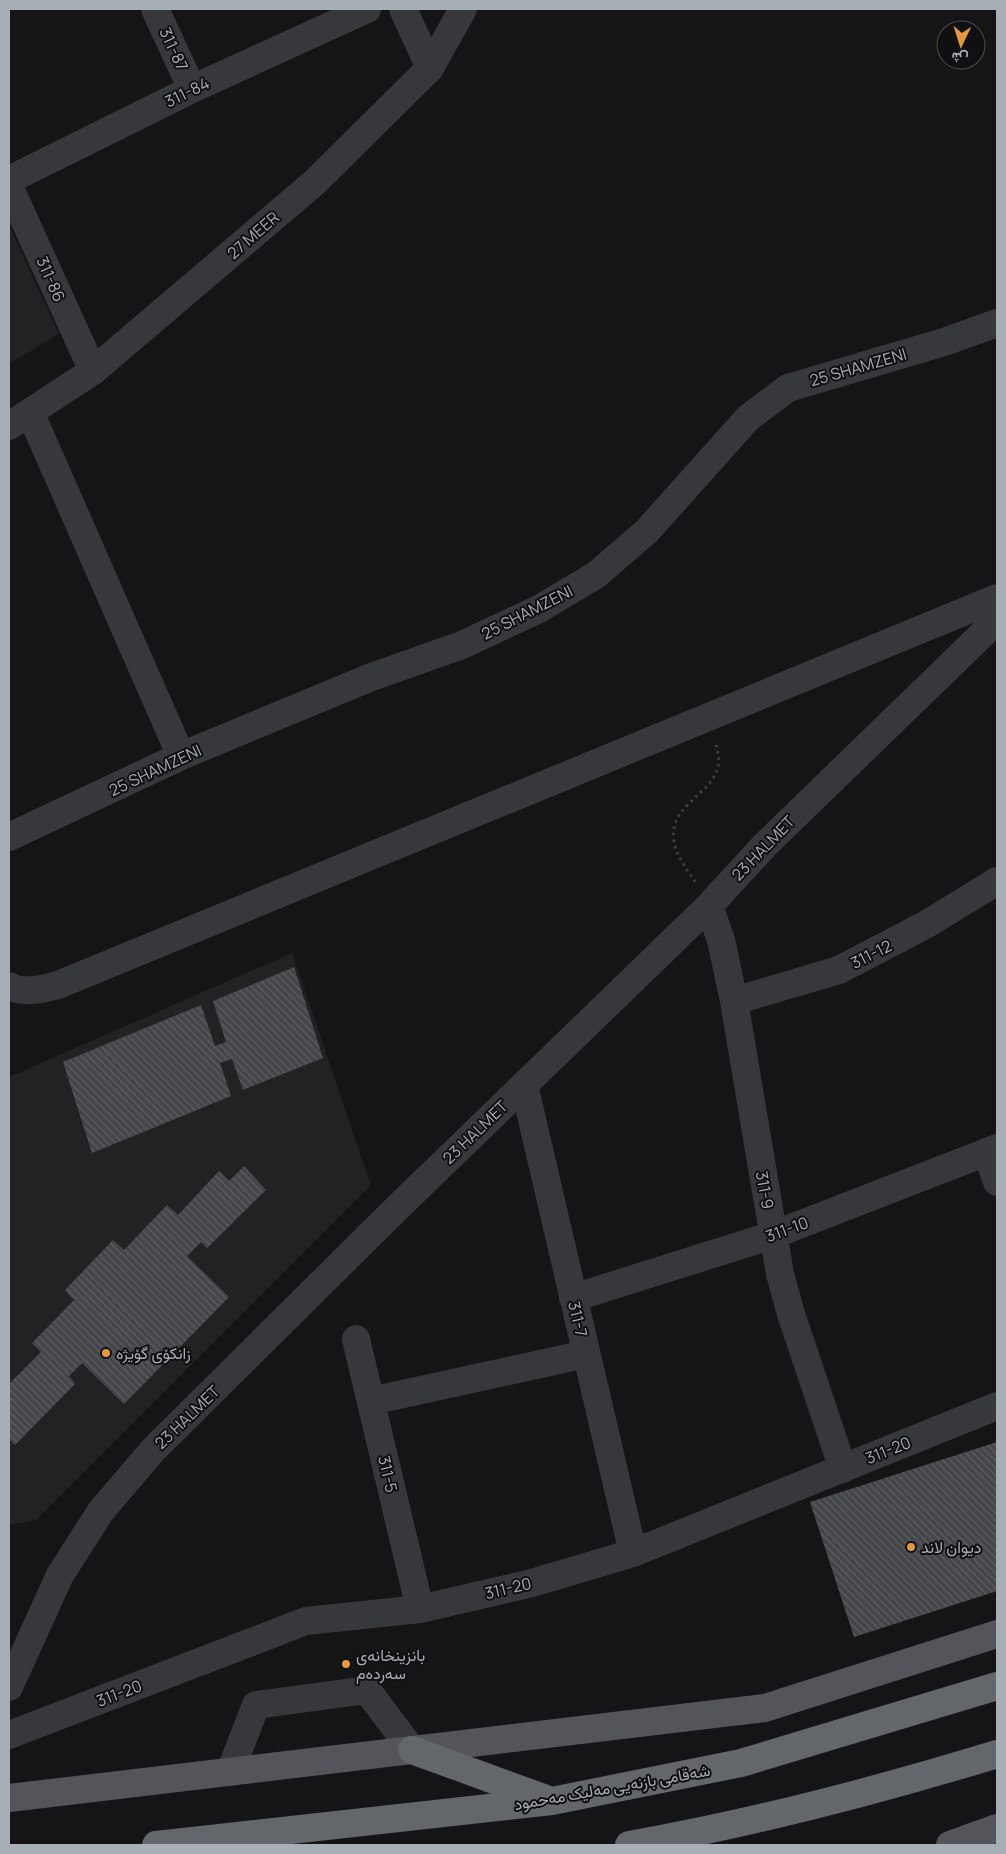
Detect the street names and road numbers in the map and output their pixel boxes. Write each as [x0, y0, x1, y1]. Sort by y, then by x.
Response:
street label: 311-87 [154, 24, 194, 74]
street label: 311-84 [161, 72, 213, 112]
street label: 27 MEER [222, 206, 284, 264]
street label: 311-86 [31, 253, 71, 305]
street label: 25 SHAMZENI [807, 343, 909, 391]
street label: 25 SHAMZENI [478, 580, 576, 644]
street label: 25 SHAMZENI [105, 739, 205, 801]
street label: 23 HALMET [726, 810, 800, 885]
street label: 311-12 [847, 934, 895, 974]
street label: 23 HALMET [438, 1095, 513, 1169]
street label: 311-9 [751, 1169, 779, 1211]
street label: 311-10 [763, 1211, 811, 1247]
street label: 311-7 [563, 1299, 593, 1339]
street label: 23 HALMET [150, 1380, 225, 1454]
street label: 311-20 [862, 1431, 914, 1469]
street label: 311-5 [373, 1453, 403, 1495]
street label: 311-20 [483, 1572, 533, 1604]
street label: 311-20 [93, 1674, 145, 1712]
street label: شەقامی بازنەیی مەلیک مەحمود [512, 1759, 712, 1815]

